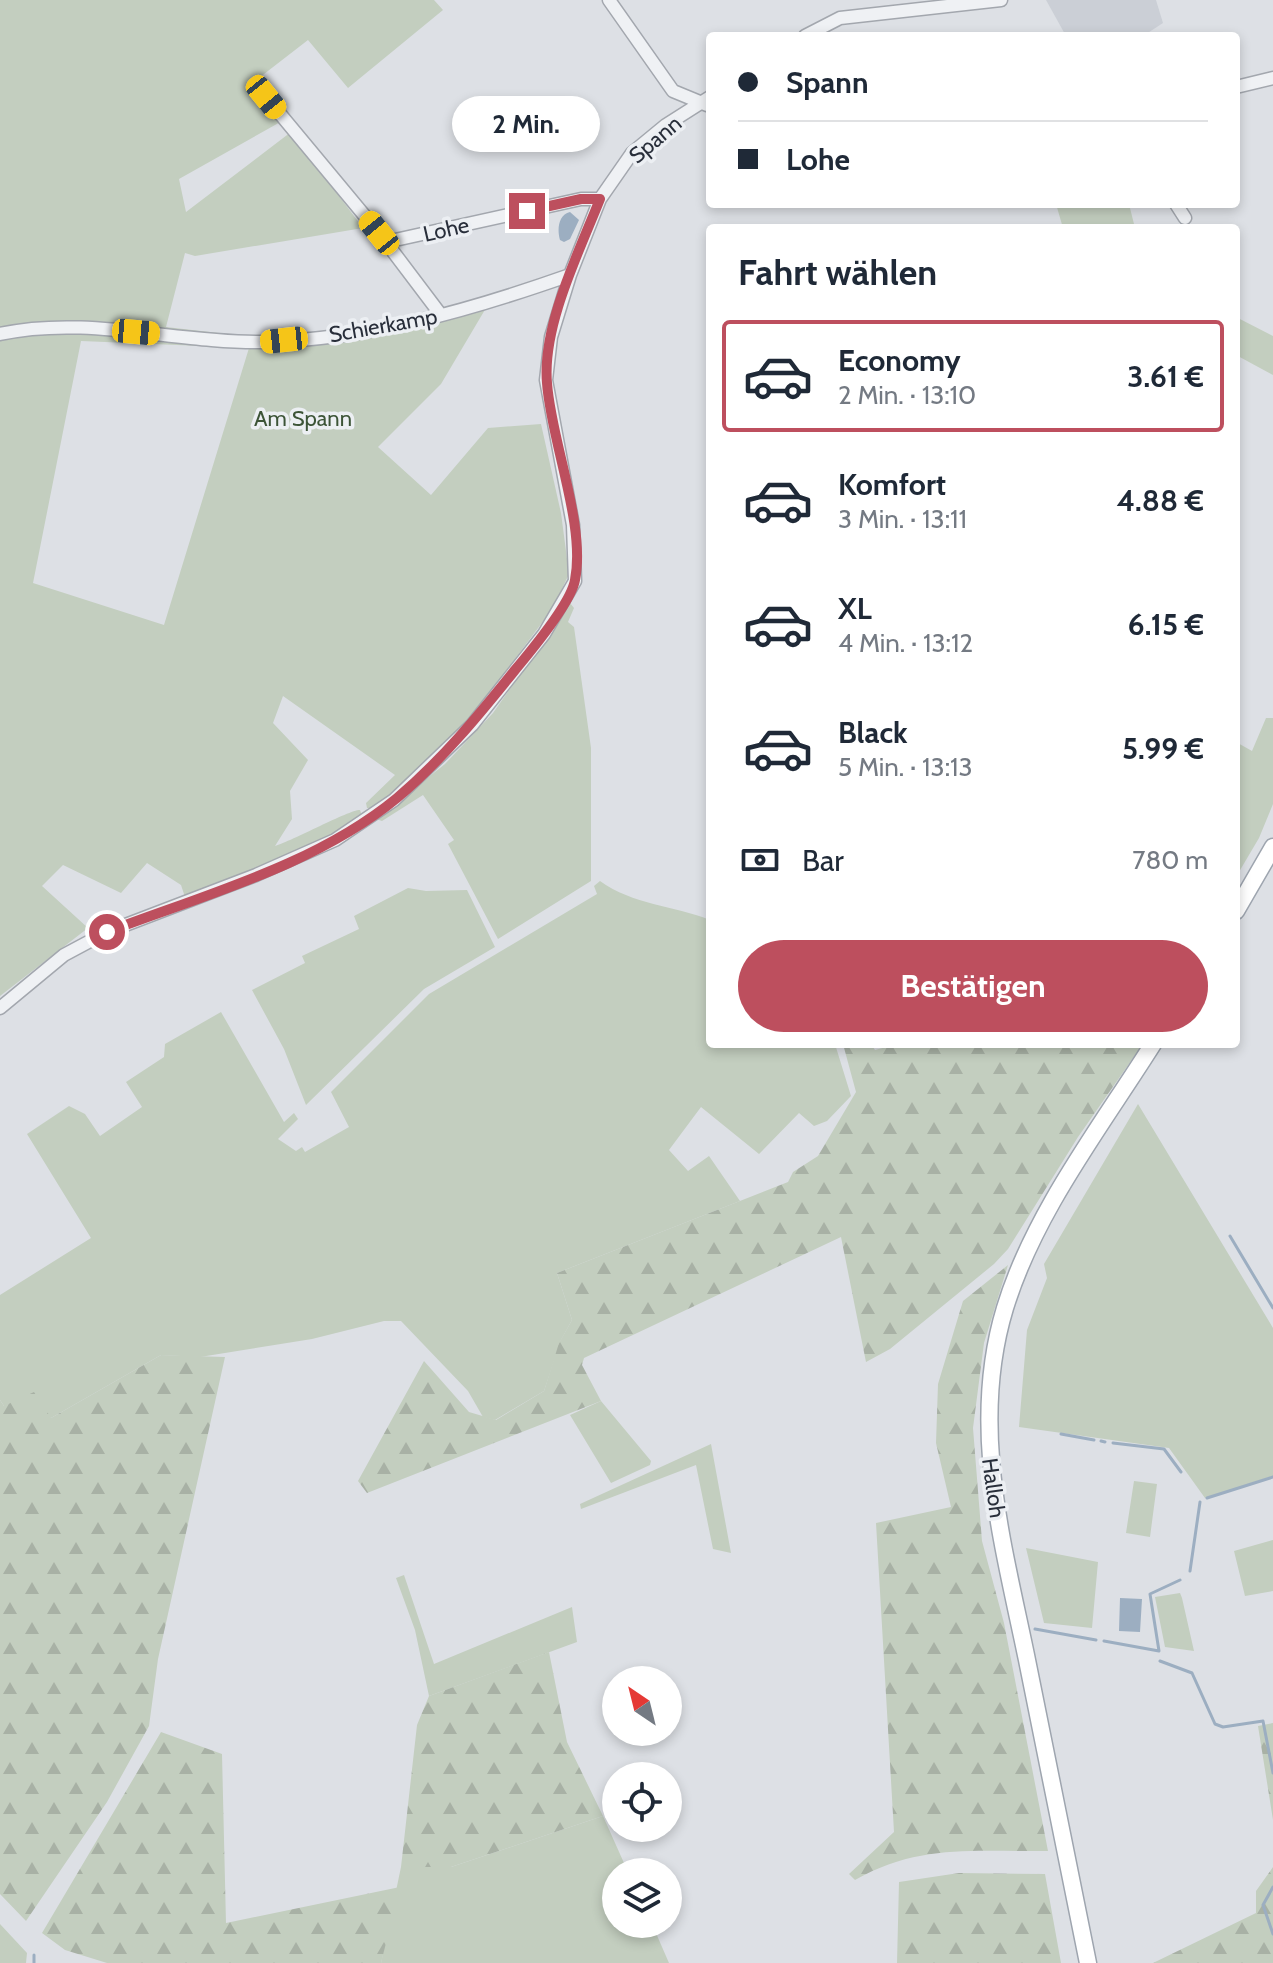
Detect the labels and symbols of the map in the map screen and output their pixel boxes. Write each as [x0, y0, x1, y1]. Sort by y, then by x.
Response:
car [242, 71, 290, 123]
callout: 2 Min. [453, 95, 601, 151]
street label: Spann [624, 110, 687, 169]
route end [509, 193, 545, 229]
car [355, 207, 403, 259]
street label: Lohe [421, 211, 472, 248]
street label: Schierkamp [327, 303, 439, 348]
car [111, 318, 161, 346]
car [259, 326, 309, 354]
park label: Am Spann [254, 405, 352, 432]
route start [89, 914, 125, 950]
street label: Halloh [976, 1456, 1011, 1520]
north arrow [602, 1666, 682, 1746]

